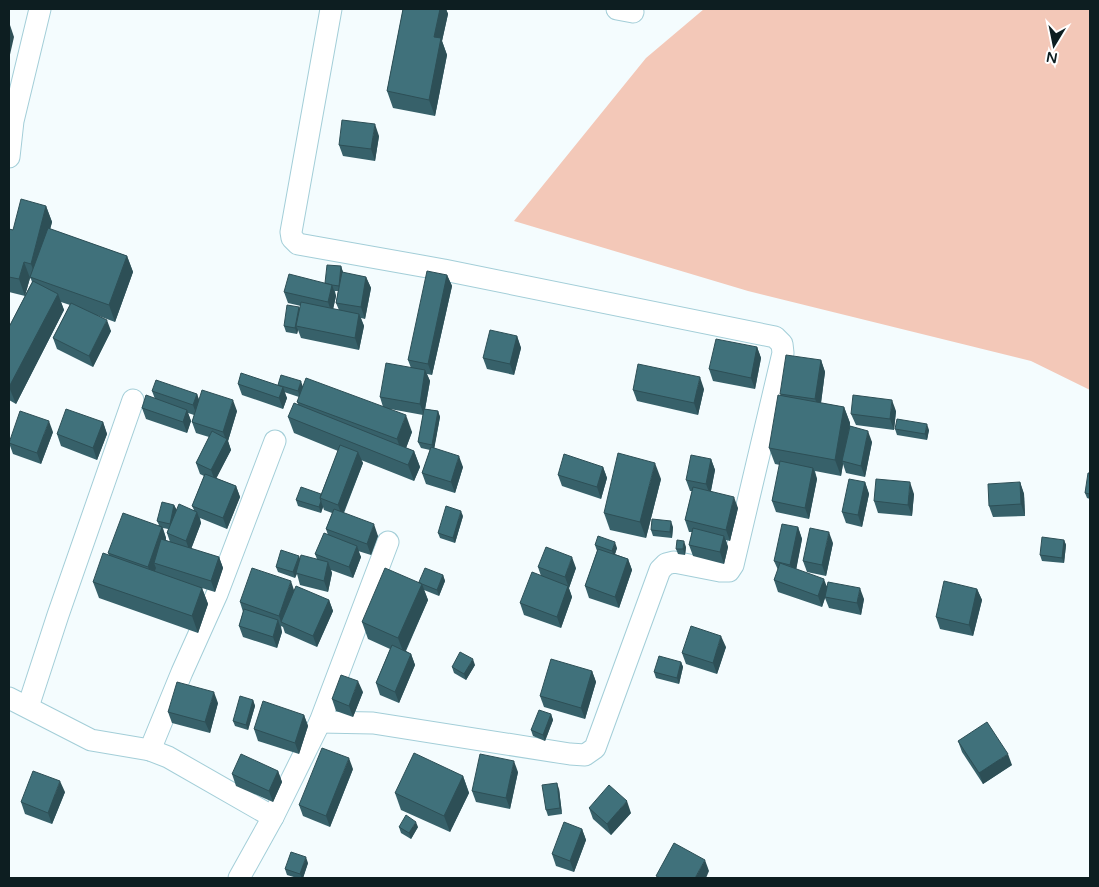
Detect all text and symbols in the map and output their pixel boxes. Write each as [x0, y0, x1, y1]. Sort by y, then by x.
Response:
north arrow [1029, 20, 1079, 70]
text: N [1045, 48, 1059, 67]

